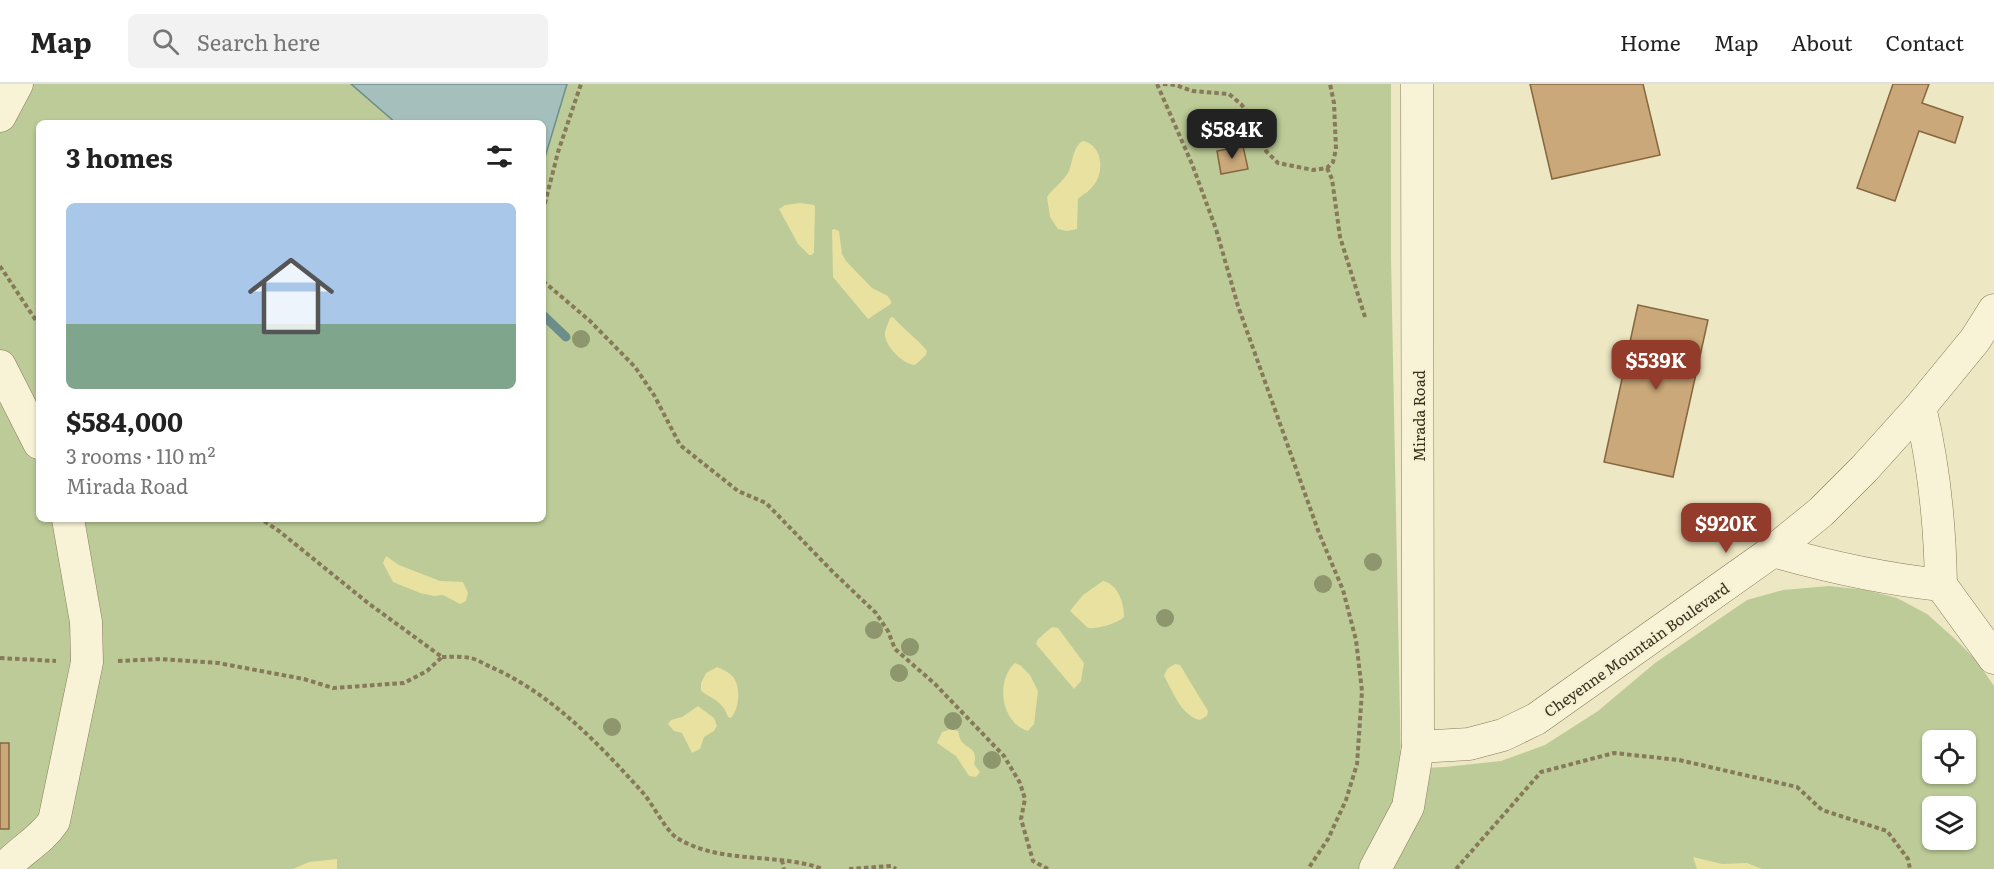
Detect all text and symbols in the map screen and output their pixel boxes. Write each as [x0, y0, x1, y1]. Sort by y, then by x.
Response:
search box [128, 14, 548, 68]
text: Map [30, 20, 92, 62]
icon: search [149, 25, 182, 58]
text: Search here [197, 25, 320, 58]
text: Home [1620, 26, 1681, 57]
text: Map [1714, 26, 1758, 57]
text: About [1791, 26, 1853, 57]
text: Contact [1886, 26, 1964, 57]
pin: $584K [1190, 109, 1274, 160]
text: $584K [1201, 113, 1263, 143]
text: 3 homes [66, 137, 173, 176]
icon: filters [483, 140, 516, 173]
icon: home [237, 242, 345, 350]
pin: $539K [1614, 340, 1698, 391]
text: $539K [1626, 344, 1686, 374]
street label: Mirada Road [1407, 370, 1430, 462]
text: $584,000 [66, 401, 183, 440]
text: 3 rooms · 110 m² [66, 440, 215, 470]
text: Mirada Road [66, 470, 188, 500]
pin: $920K [1684, 503, 1768, 554]
text: $920K [1695, 507, 1757, 537]
street label: Cheyenne Mountain Boulevard [1539, 576, 1733, 722]
map controls [1922, 730, 1976, 850]
button: locate [1922, 730, 1976, 784]
button: layers [1922, 796, 1976, 850]

